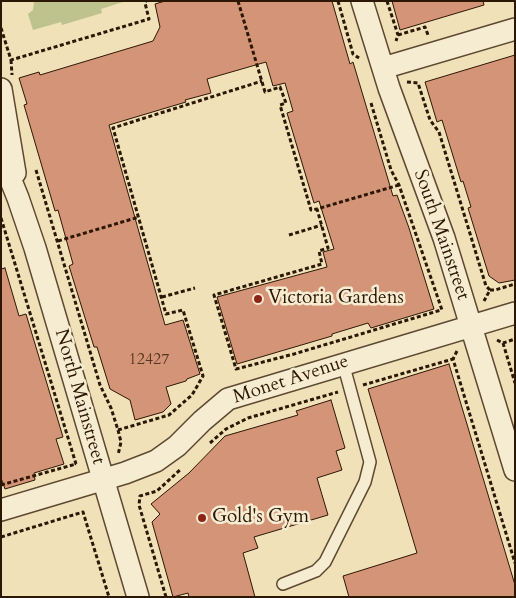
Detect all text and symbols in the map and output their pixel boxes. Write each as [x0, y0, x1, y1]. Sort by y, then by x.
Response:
street label: South Mainstreet [408, 167, 474, 303]
place label: Victoria Gardens [268, 288, 404, 310]
marker: Victoria Gardens [252, 293, 264, 305]
street label: North Mainstreet [49, 327, 109, 467]
house number: 12427 [129, 350, 169, 370]
street label: Monet Avenue [230, 351, 352, 409]
place label: Gold's Gym [212, 507, 309, 529]
marker: Gold's Gym [196, 512, 208, 524]

